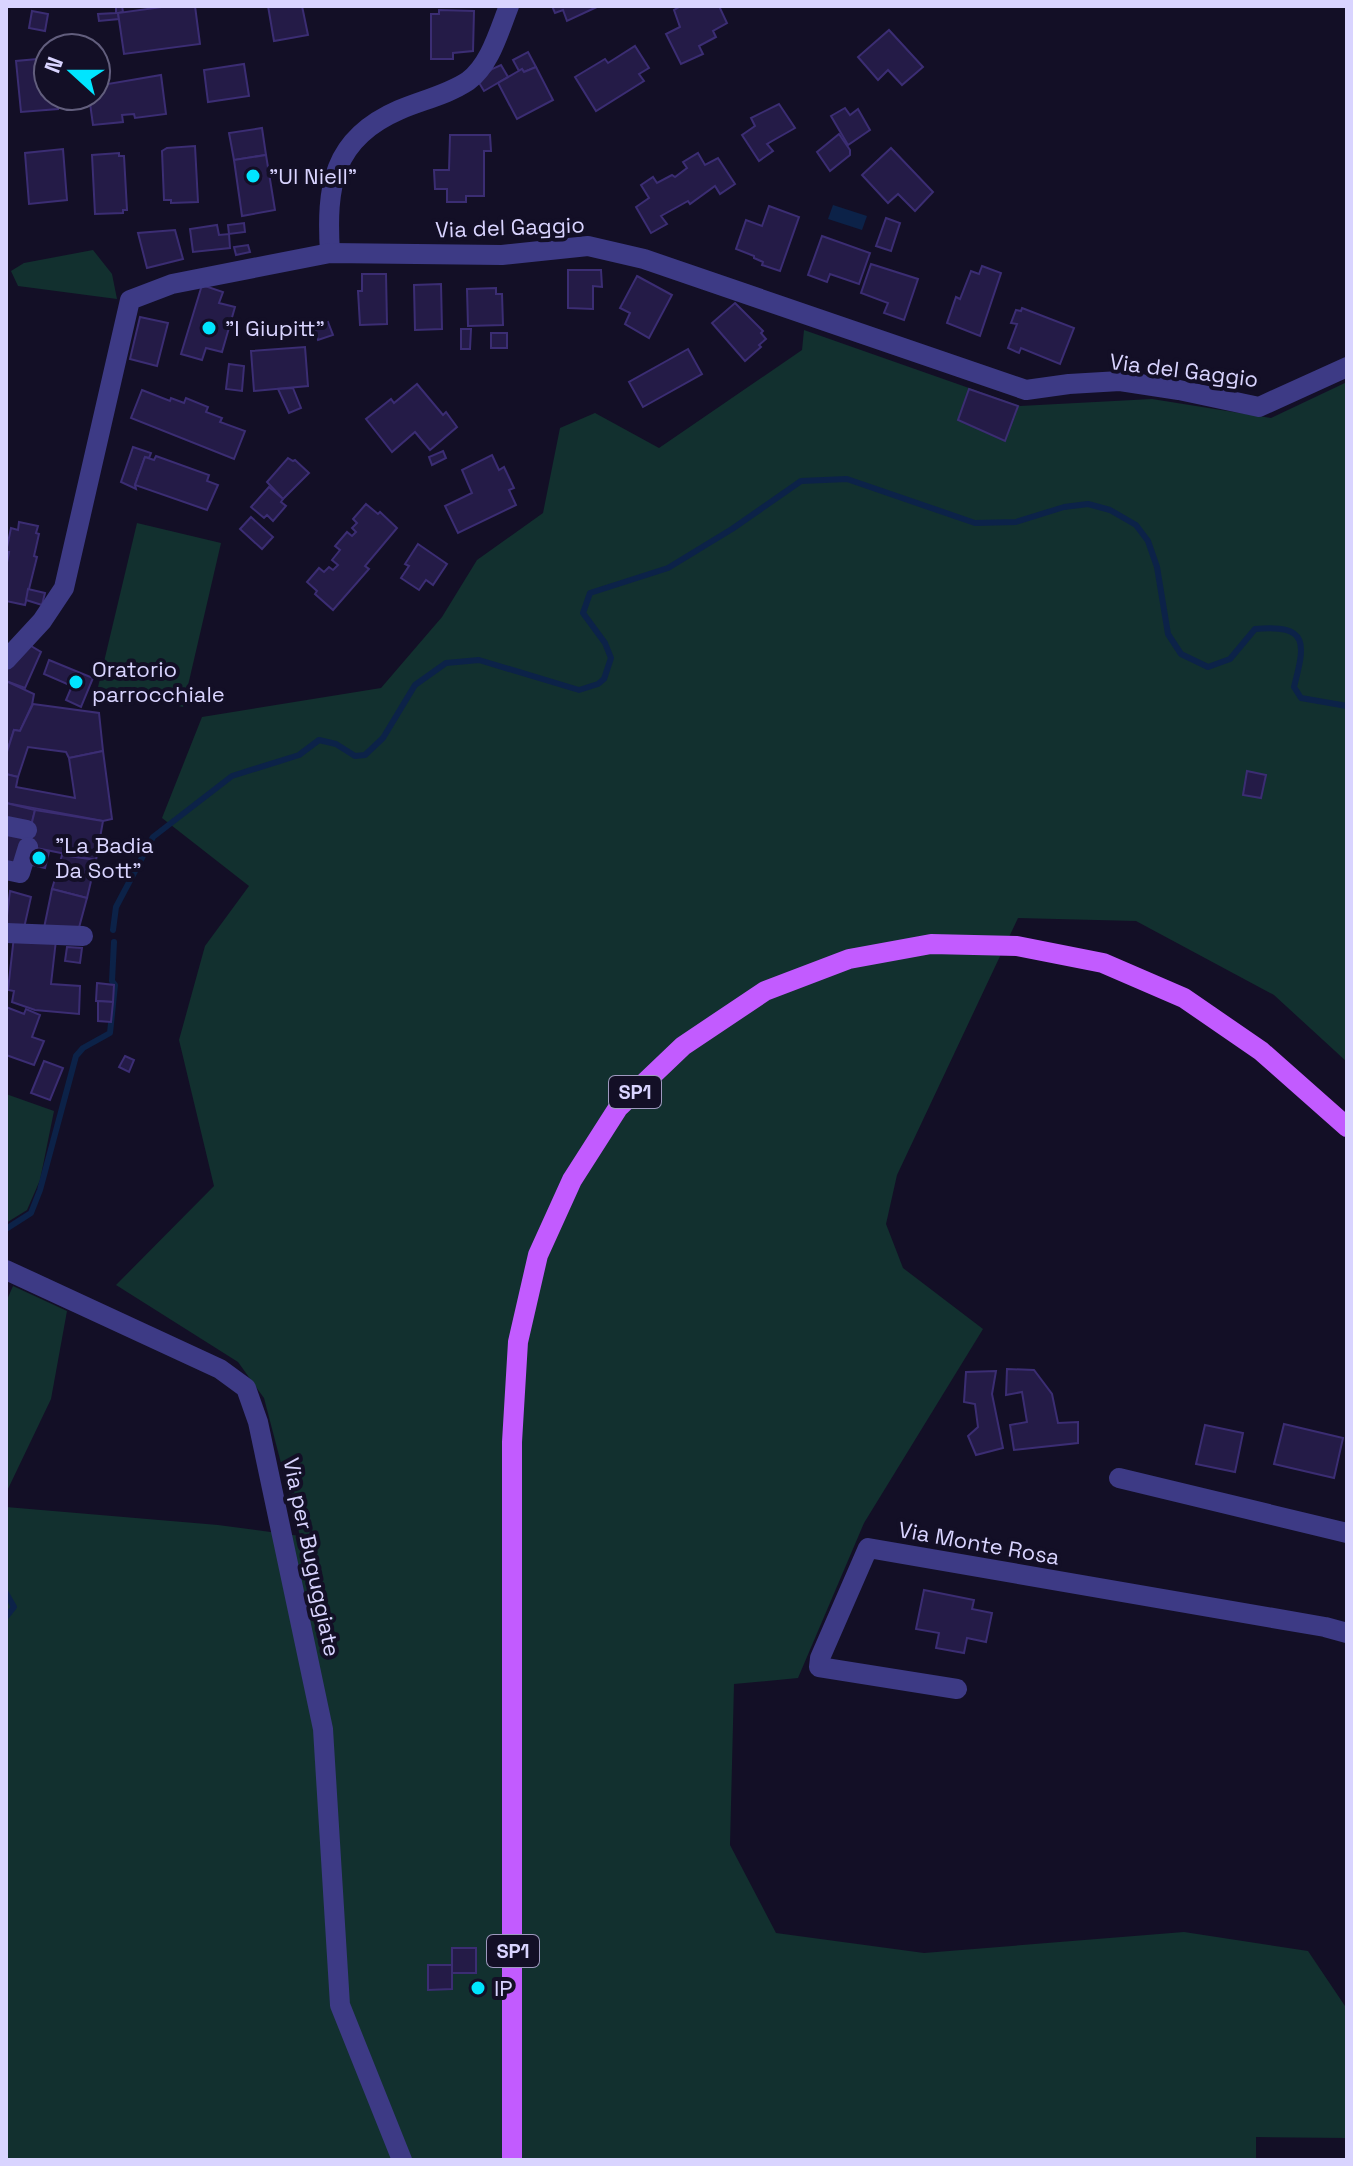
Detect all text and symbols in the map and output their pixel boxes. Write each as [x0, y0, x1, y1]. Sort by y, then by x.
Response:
north arrow [32, 32, 112, 112]
text: N [38, 53, 69, 77]
place label: "Ul Niell" [269, 162, 357, 190]
marker: "Ul Niell" [244, 167, 262, 185]
street label: Via del Gaggio [435, 210, 585, 244]
place label: "I Giupitt" [225, 314, 325, 342]
marker: "I Giupitt" [200, 319, 218, 337]
street label: Via del Gaggio [1108, 347, 1260, 393]
place label: Oratorio parrocchiale [92, 655, 225, 708]
marker: Oratorio parrocchiale [67, 673, 85, 691]
place label: "La Badia Da Sott" [55, 831, 154, 884]
marker: "La Badia Da Sott" [30, 849, 48, 867]
road number: SP1 [609, 1076, 661, 1108]
street label: Via per Buguggiate [277, 1455, 347, 1659]
street label: Via Monte Rosa [896, 1515, 1062, 1571]
road number: SP1 [487, 1935, 539, 1967]
place label: IP [494, 1974, 513, 2002]
marker: IP [469, 1979, 487, 1997]

